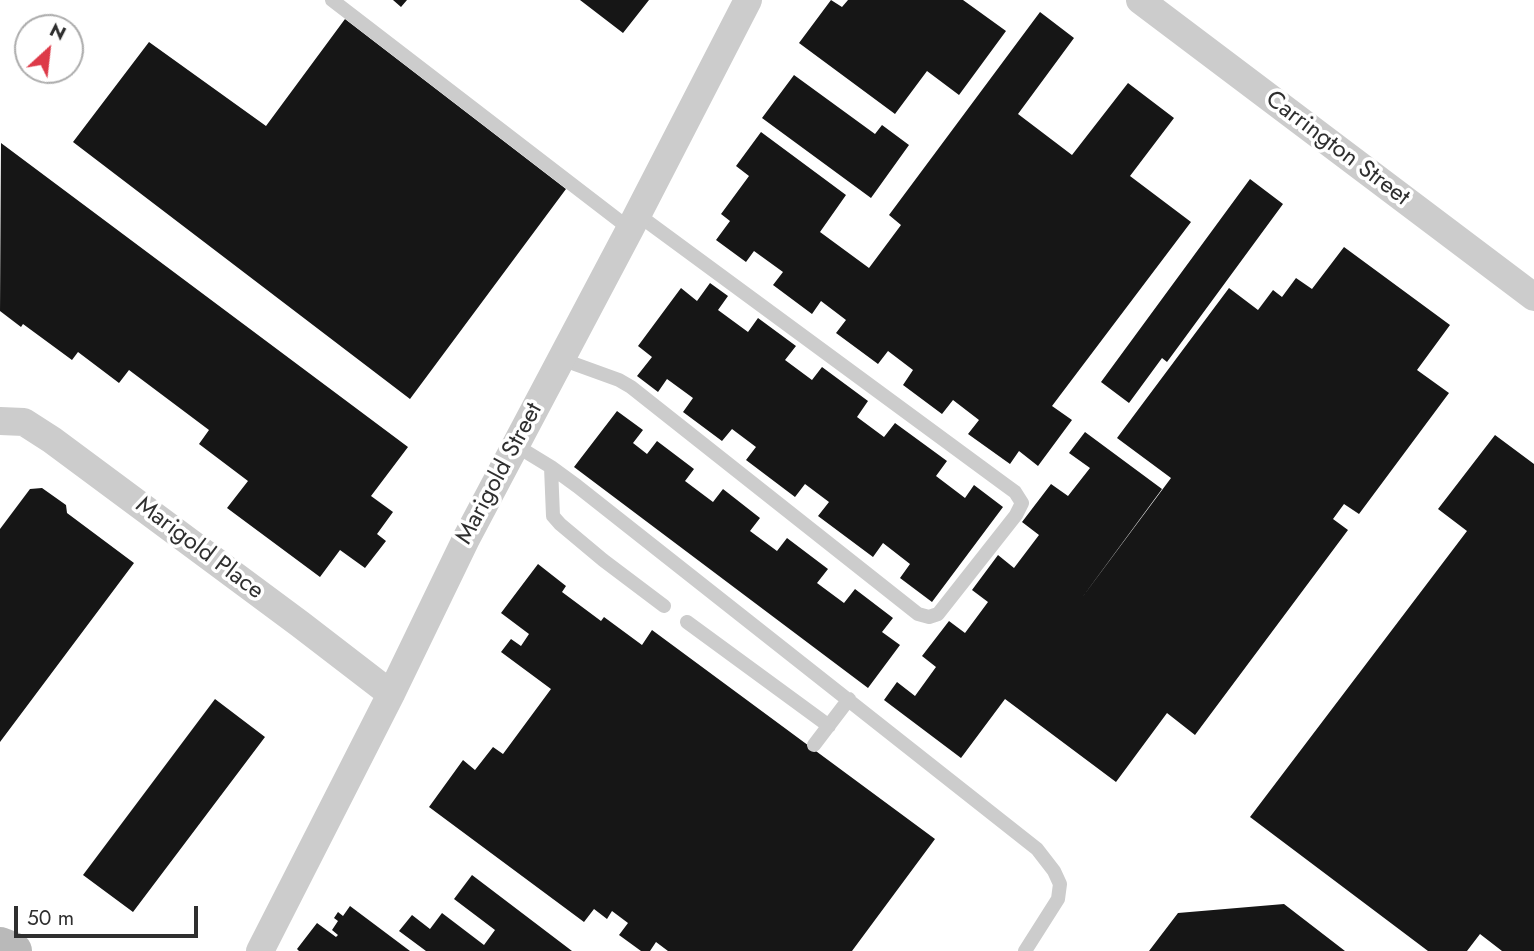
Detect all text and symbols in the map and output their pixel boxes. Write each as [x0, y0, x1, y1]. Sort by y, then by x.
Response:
north arrow [14, 14, 84, 84]
text: N [45, 16, 71, 47]
street label: Carrington Street [1259, 85, 1415, 213]
street label: Marigold Street [451, 398, 549, 550]
street label: Marigold Place [129, 492, 269, 606]
scale bar [18, 892, 201, 936]
text: 50 m [27, 903, 74, 933]

